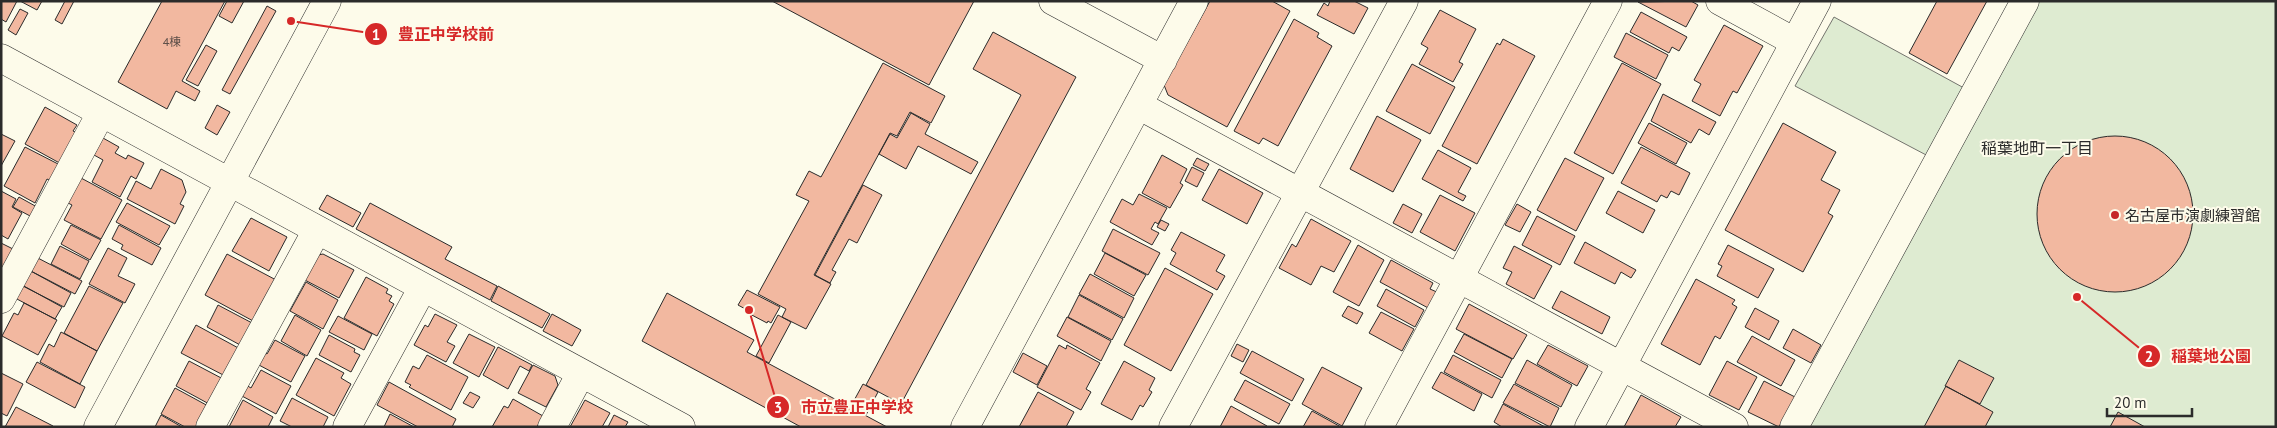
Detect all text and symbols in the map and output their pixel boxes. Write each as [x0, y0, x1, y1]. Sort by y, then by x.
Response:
callout: 豊正中学校前 [363, 19, 504, 50]
text: 豊正中学校前 [398, 24, 494, 44]
text: 1 [372, 25, 380, 44]
house number: 4棟 [163, 34, 181, 49]
district label: 稲葉地町一丁目 [1981, 138, 2093, 158]
place label: 名古屋市演劇練習館 [2125, 206, 2260, 225]
marker: 名古屋市演劇練習館 [2109, 209, 2121, 221]
callout: 稲葉地公園 [2136, 341, 2261, 372]
text: 稲葉地公園 [2171, 346, 2251, 366]
text: 2 [2145, 347, 2153, 366]
scale bar [2107, 386, 2192, 418]
callout: 市立豊正中学校 [766, 392, 923, 423]
text: 20 m [2114, 393, 2147, 412]
text: 市立豊正中学校 [801, 397, 913, 417]
text: 3 [774, 398, 782, 417]

